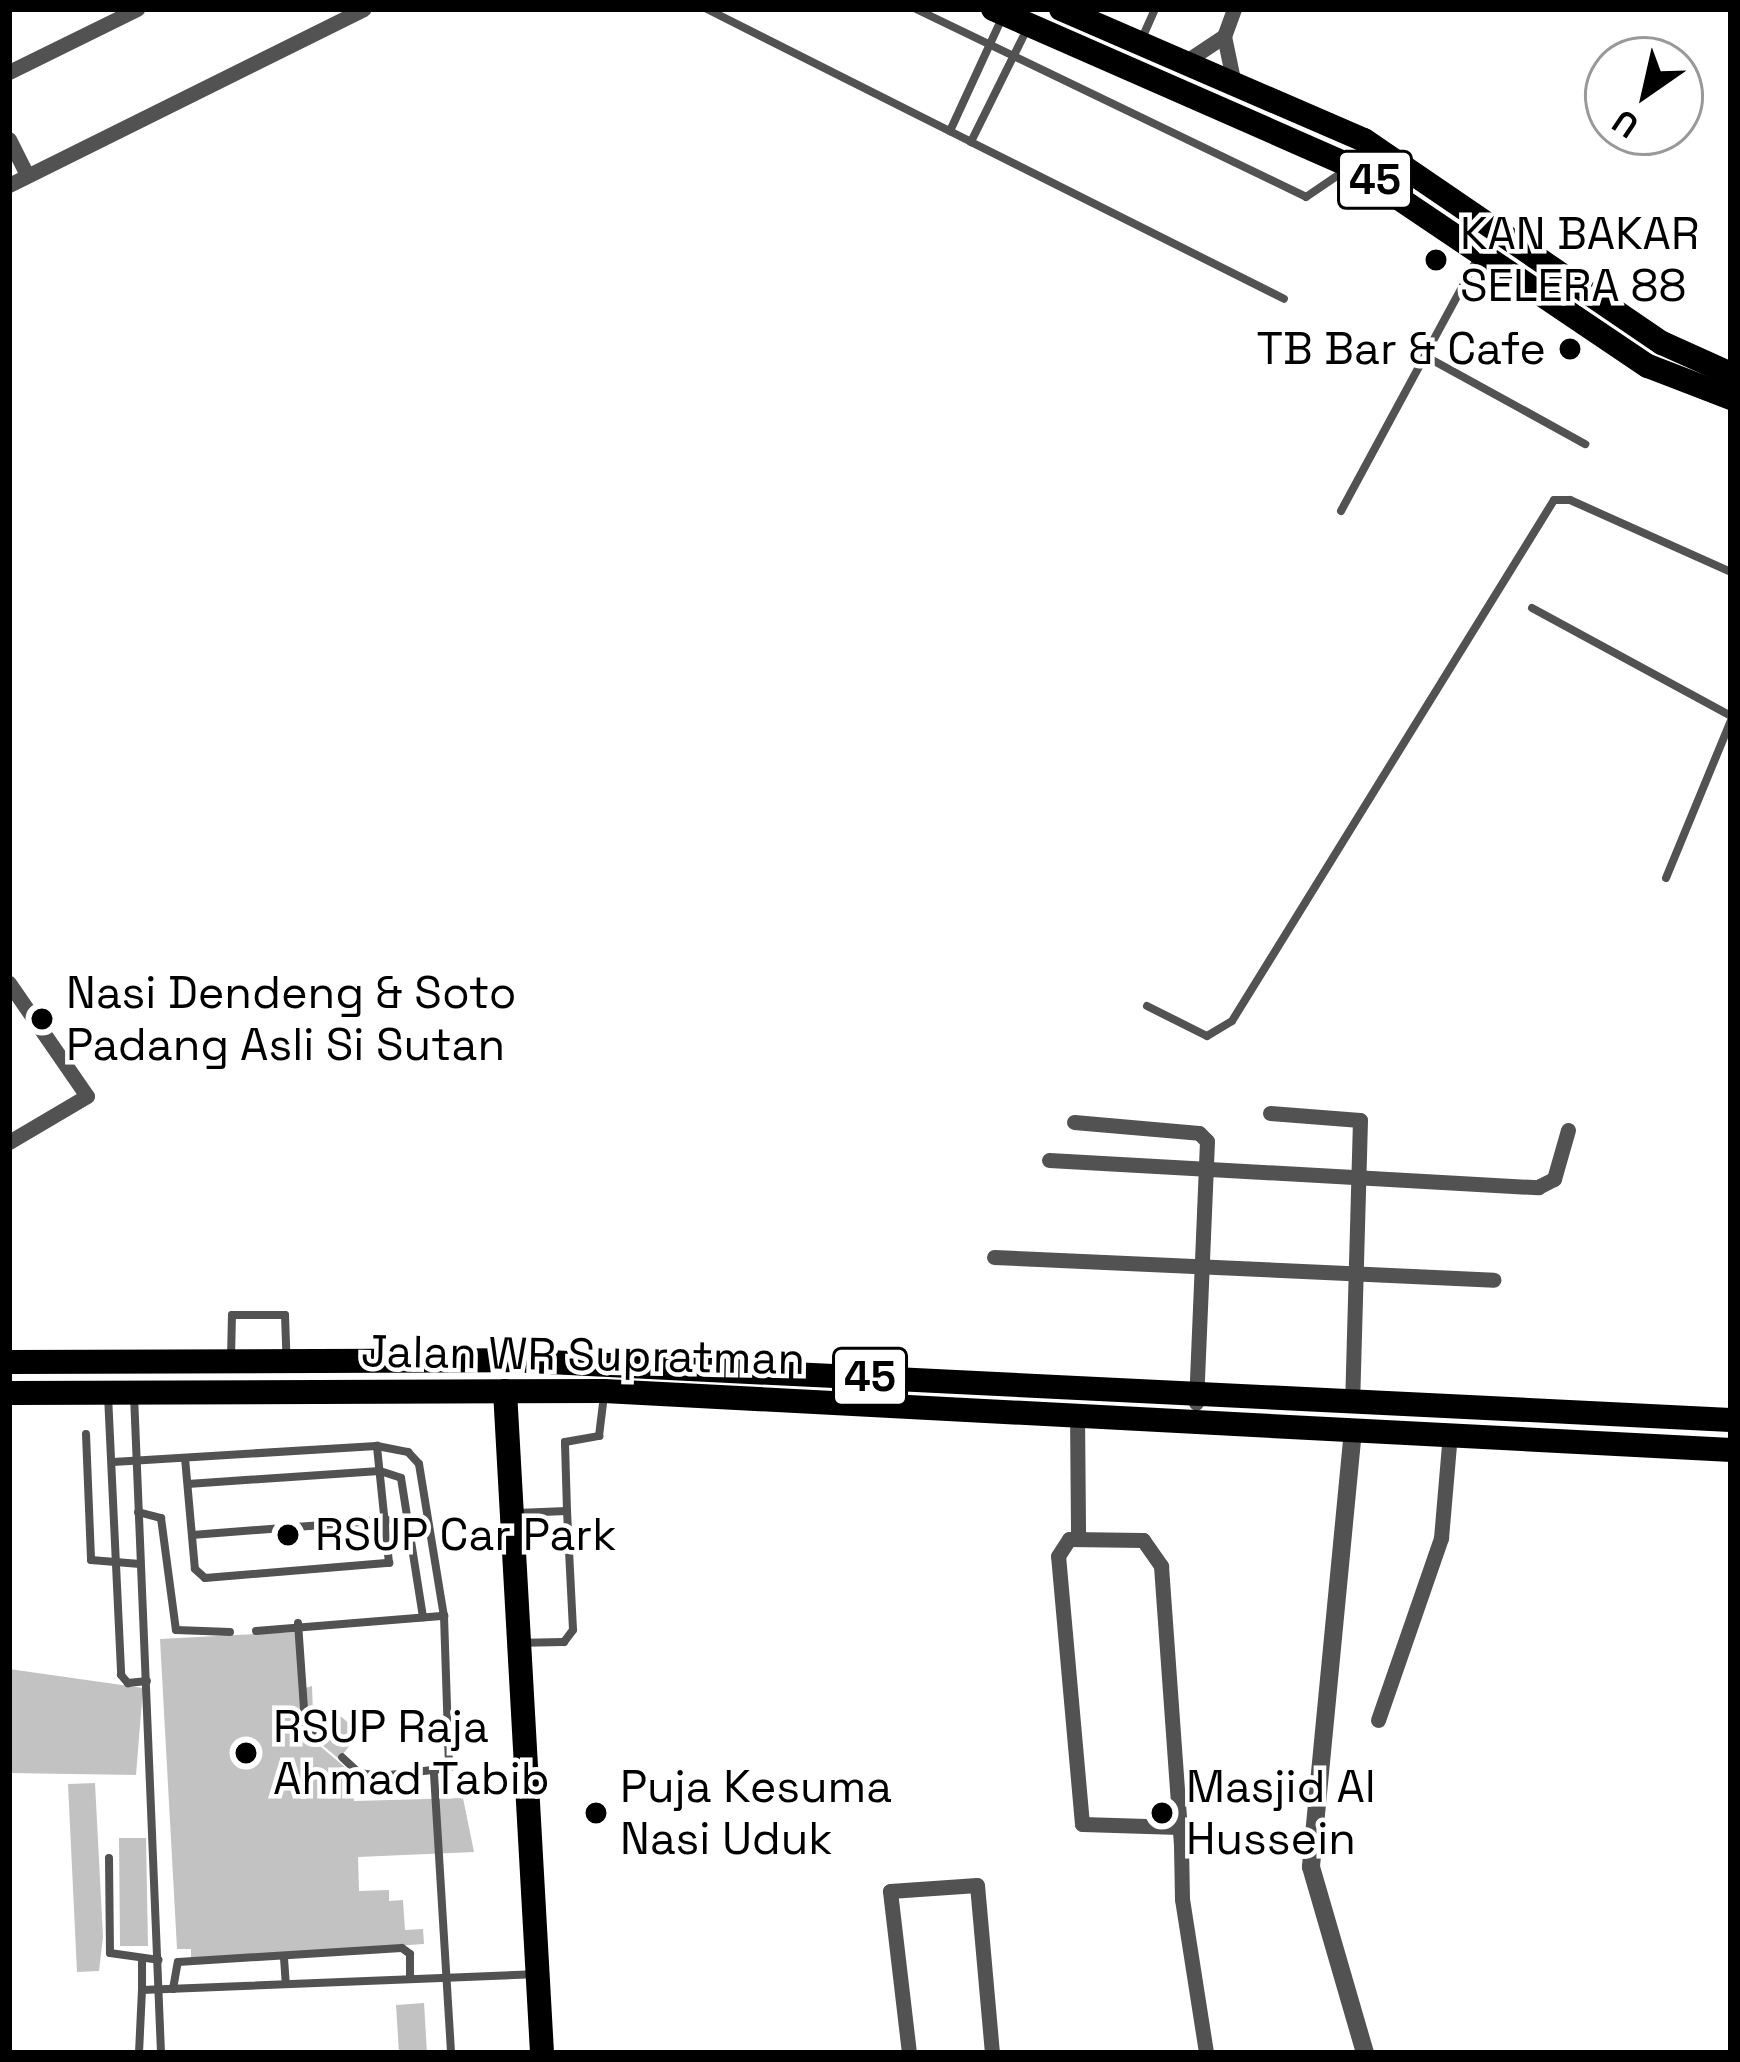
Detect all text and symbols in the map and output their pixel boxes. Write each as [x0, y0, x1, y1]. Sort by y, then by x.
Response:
north arrow [1584, 36, 1704, 156]
text: U [1605, 100, 1646, 147]
road number: 45 [1336, 144, 1414, 216]
place label: KAN BAKAR SELERA 88 [1460, 207, 1699, 313]
marker: KAN BAKAR SELERA 88 [1423, 247, 1449, 273]
place label: TB Bar & Cafe [1257, 322, 1546, 376]
marker: TB Bar & Cafe [1557, 336, 1583, 362]
place label: Nasi Dendeng & Soto Padang Asli Si Sutan [66, 966, 517, 1072]
marker: Nasi Dendeng & Soto Padang Asli Si Sutan [29, 1006, 55, 1032]
street label: Jalan WR Supratman [360, 1324, 806, 1386]
road number: 45 [831, 1341, 909, 1413]
place label: RSUP Car Park [315, 1508, 616, 1562]
marker: RSUP Car Park [272, 1519, 304, 1551]
place label: RSUP Raja Ahmad Tabib [273, 1700, 551, 1806]
marker: RSUP Raja Ahmad Tabib [230, 1737, 262, 1769]
place label: Puja Kesuma Nasi Uduk [620, 1760, 892, 1866]
place label: Masjid Al Hussein [1186, 1760, 1376, 1866]
marker: Puja Kesuma Nasi Uduk [583, 1800, 609, 1826]
marker: Masjid Al Hussein [1149, 1800, 1175, 1826]

